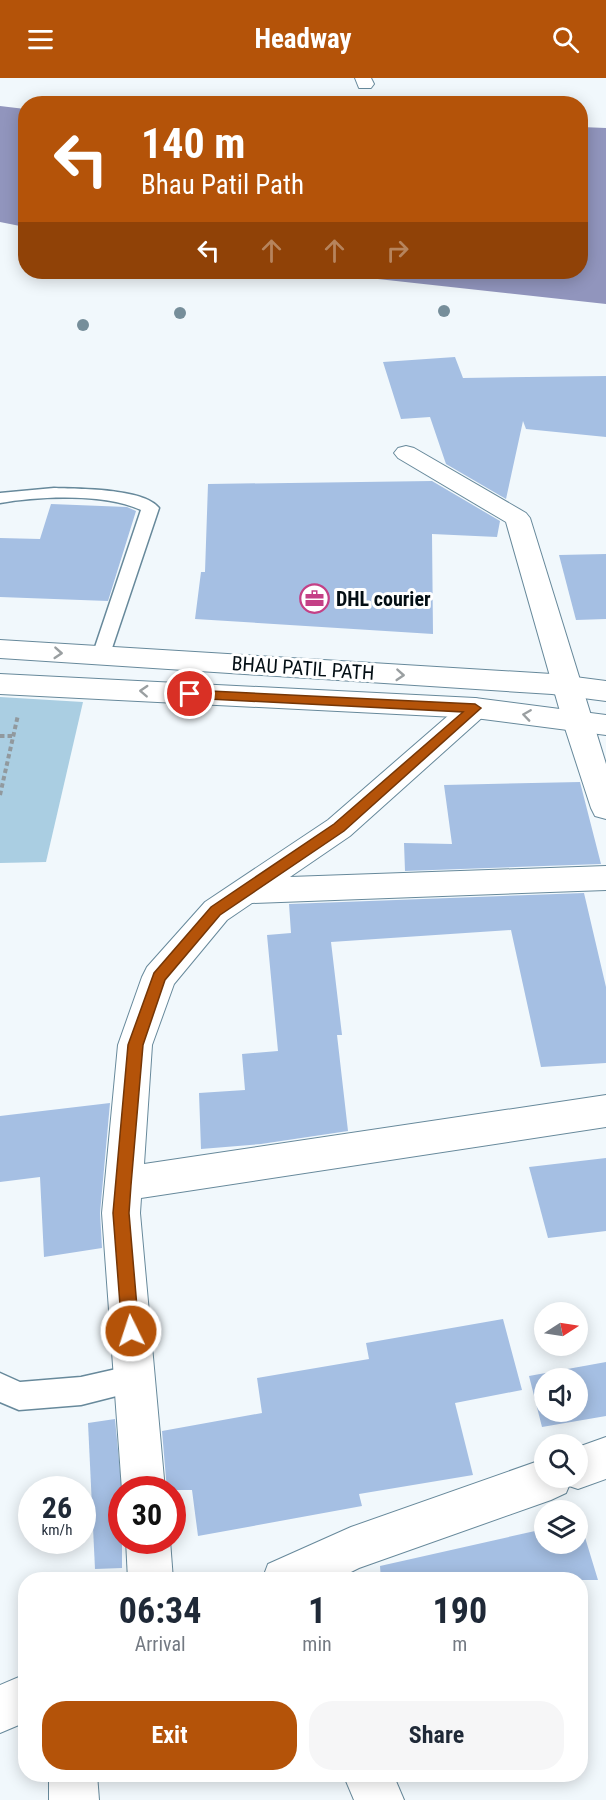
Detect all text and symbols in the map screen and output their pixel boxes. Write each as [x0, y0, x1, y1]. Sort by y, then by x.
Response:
icon: menu [24, 23, 57, 56]
text: Headway [254, 23, 352, 55]
icon: search [549, 23, 582, 56]
text: 140 m [141, 119, 246, 168]
icon: left [42, 120, 120, 198]
text: Bhau Patil Path [141, 169, 304, 201]
icon: left [192, 234, 225, 267]
icon: ahead [255, 234, 288, 267]
icon: ahead [318, 234, 351, 267]
icon: right [381, 234, 414, 267]
office icon: DHL courier [299, 583, 331, 615]
place label: DHL courier [336, 587, 431, 611]
one-way arrow [54, 646, 63, 659]
street label: BHAU PATIL PATH [231, 651, 375, 685]
pin [164, 668, 215, 719]
one-way arrow [395, 668, 404, 681]
icon: arrive [173, 677, 206, 710]
one-way arrow [140, 685, 149, 698]
one-way arrow [523, 710, 532, 722]
position arrow [99, 1299, 163, 1363]
north arrow [534, 1302, 588, 1356]
map controls [534, 1302, 588, 1554]
button: sound [534, 1368, 588, 1422]
button: search [534, 1434, 588, 1488]
speed limit sign: 30 [108, 1476, 186, 1554]
text: 26 [42, 1490, 72, 1525]
button: layers [534, 1500, 588, 1554]
text: km/h [42, 1521, 72, 1539]
text: 06:34 [119, 1590, 201, 1632]
text: 1 [308, 1590, 326, 1632]
text: 190 [433, 1590, 487, 1632]
text: Arrival [135, 1632, 186, 1656]
text: min [302, 1632, 332, 1656]
text: m [452, 1632, 467, 1656]
button: Exit [42, 1701, 297, 1770]
button: Share [309, 1701, 564, 1770]

